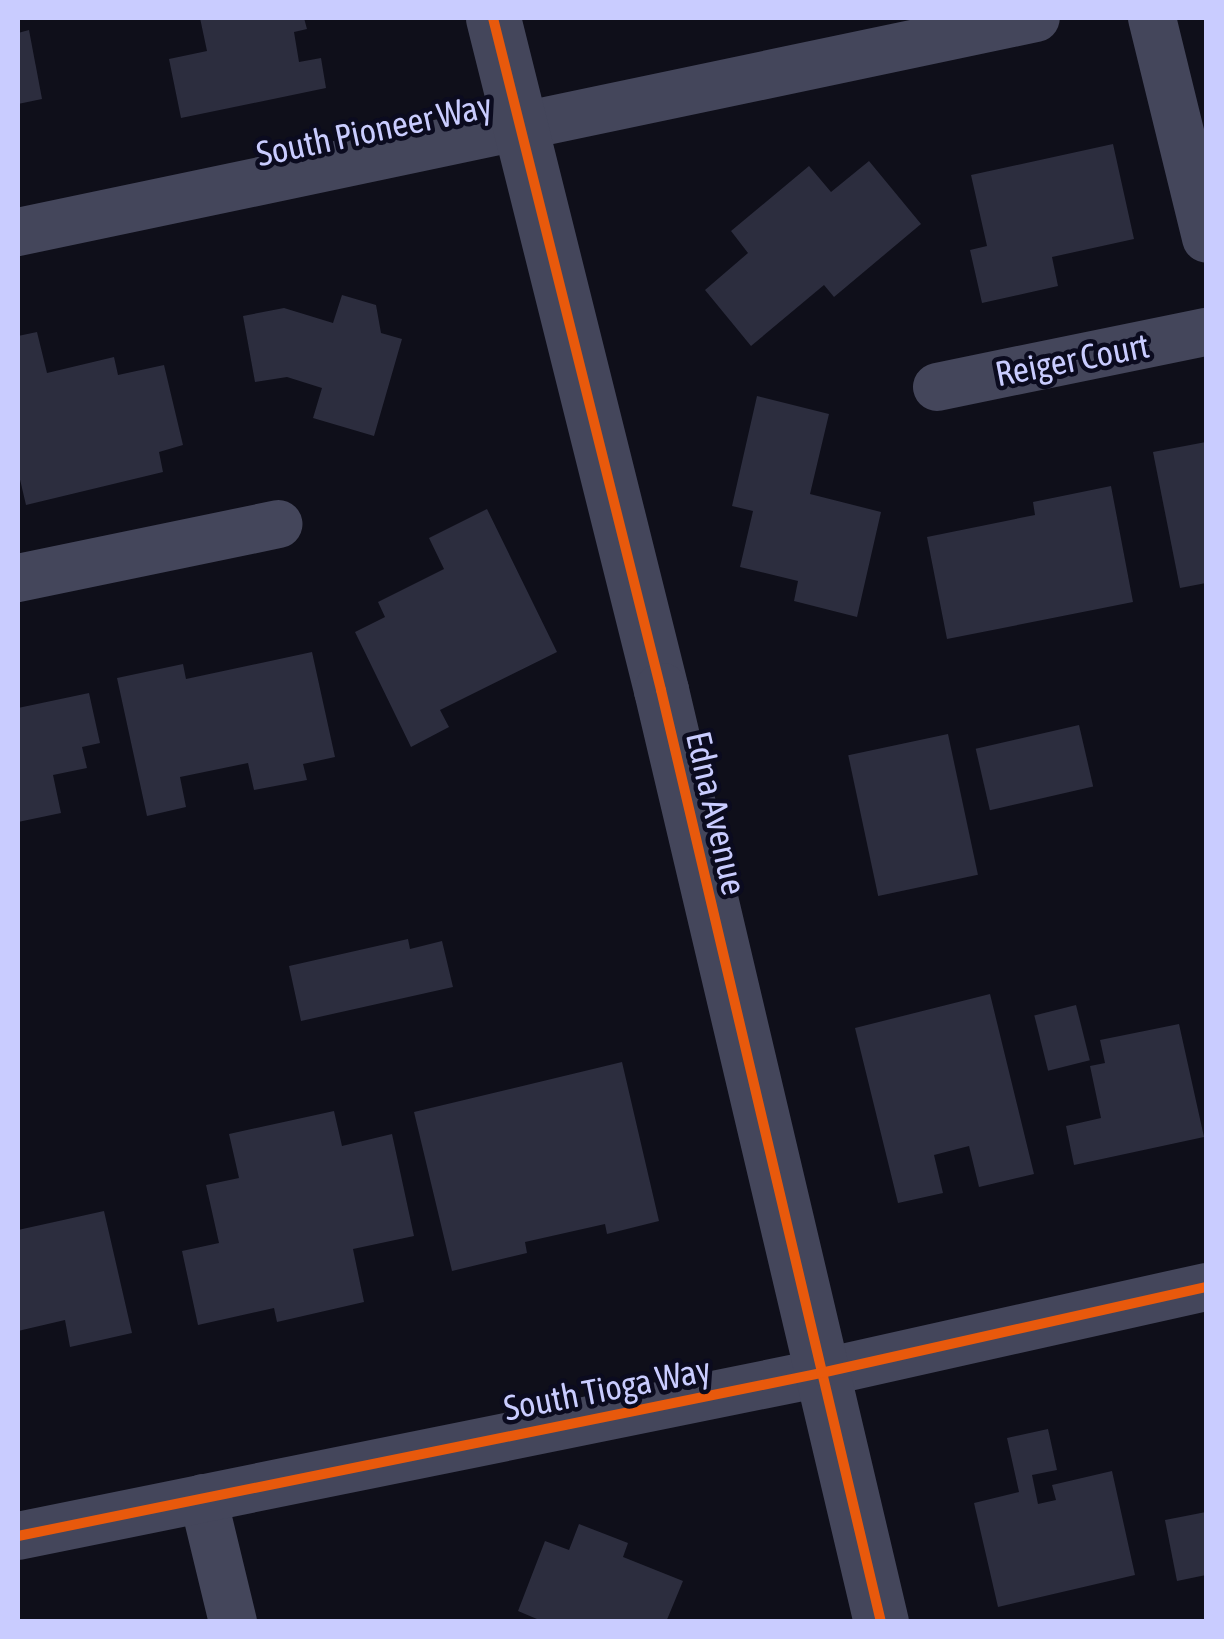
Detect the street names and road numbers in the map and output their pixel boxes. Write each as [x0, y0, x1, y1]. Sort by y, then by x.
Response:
street label: South Pioneer Way [252, 84, 496, 174]
street label: Reiger Court [991, 324, 1153, 394]
street label: Edna Avenue [678, 727, 756, 899]
street label: South Tioga Way [500, 1347, 714, 1429]

